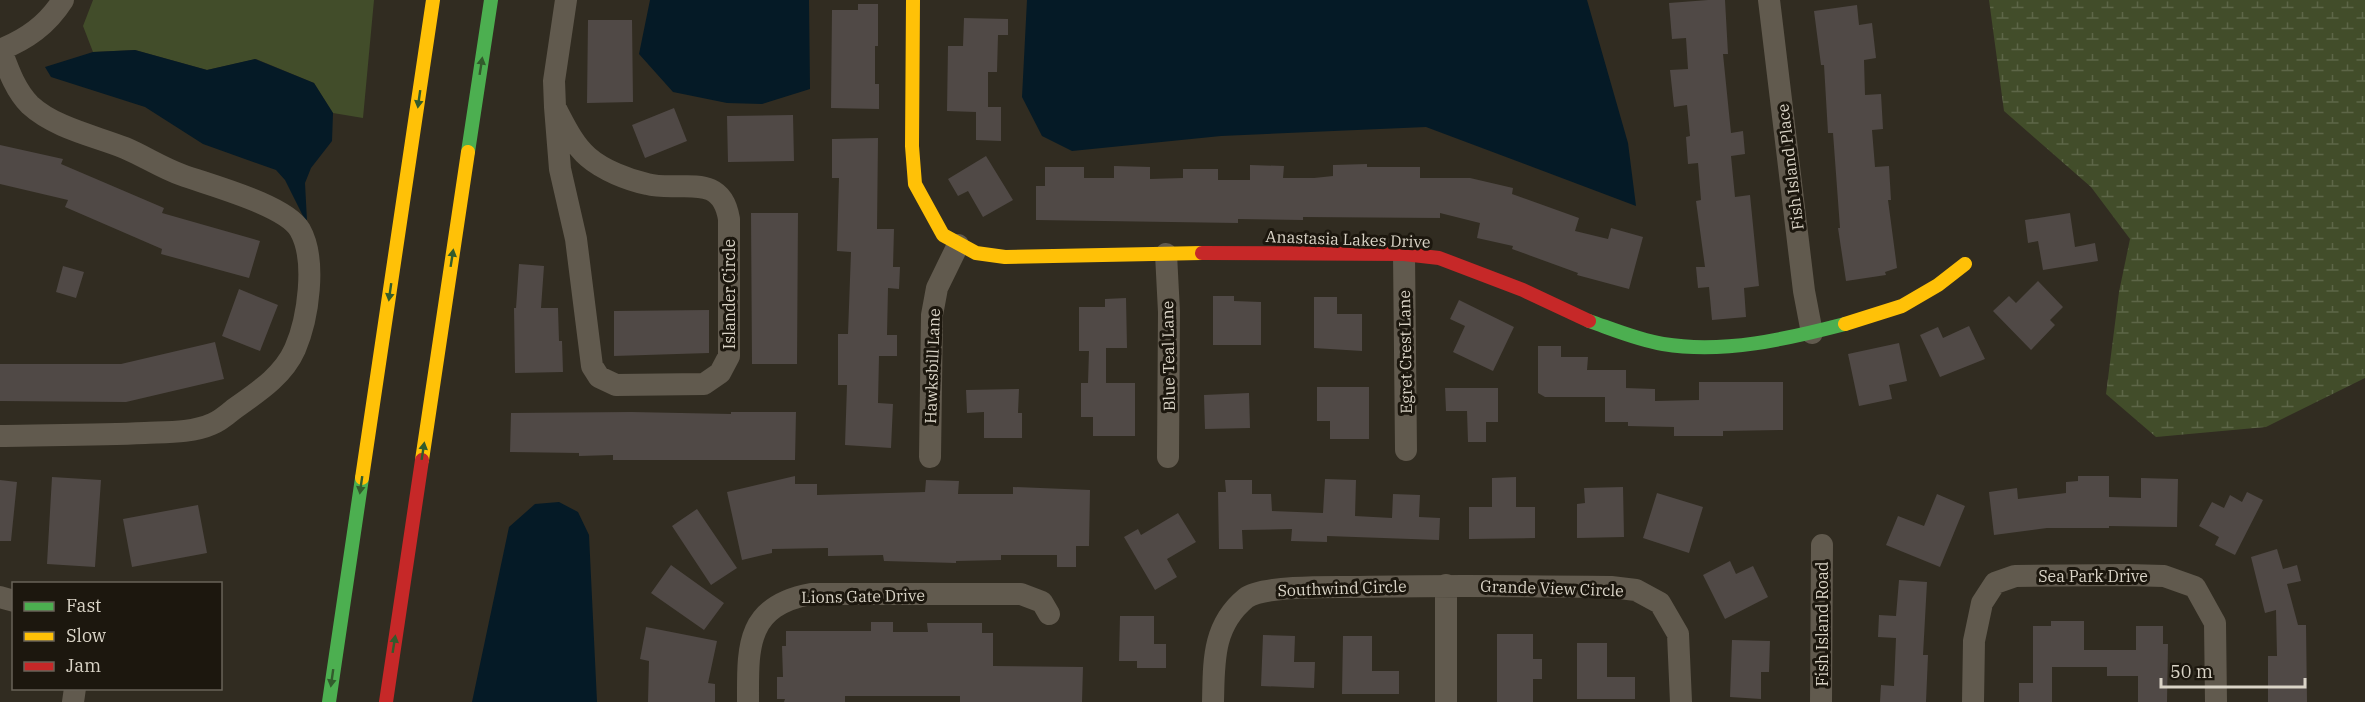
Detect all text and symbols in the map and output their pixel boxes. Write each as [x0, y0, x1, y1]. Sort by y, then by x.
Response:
one-way arrow [476, 56, 485, 75]
one-way arrow [414, 90, 423, 109]
street label: Fish Island Place [1772, 103, 1808, 231]
street label: Anastasia Lakes Drive [1265, 226, 1431, 252]
street label: Islander Circle [719, 239, 739, 349]
one-way arrow [448, 249, 457, 268]
one-way arrow [385, 283, 394, 302]
street label: Egret Crest Lane [1394, 290, 1416, 414]
street label: Blue Teal Lane [1157, 301, 1179, 411]
street label: Hawksbill Lane [920, 308, 944, 424]
one-way arrow [419, 442, 428, 461]
one-way arrow [357, 476, 366, 495]
street label: Fish Island Road [1812, 561, 1832, 686]
street label: Sea Park Drive [2038, 566, 2148, 586]
street label: Grande View Circle [1480, 575, 1624, 601]
street label: Southwind Circle [1277, 576, 1407, 600]
legend [12, 582, 222, 690]
street label: Lions Gate Drive [801, 585, 925, 607]
text: Fast [66, 594, 101, 617]
text: Slow [66, 624, 106, 647]
one-way arrow [390, 635, 399, 654]
scale bar [2161, 651, 2305, 689]
text: Jam [66, 654, 101, 677]
text: 50 m [2170, 660, 2213, 683]
one-way arrow [328, 669, 337, 688]

